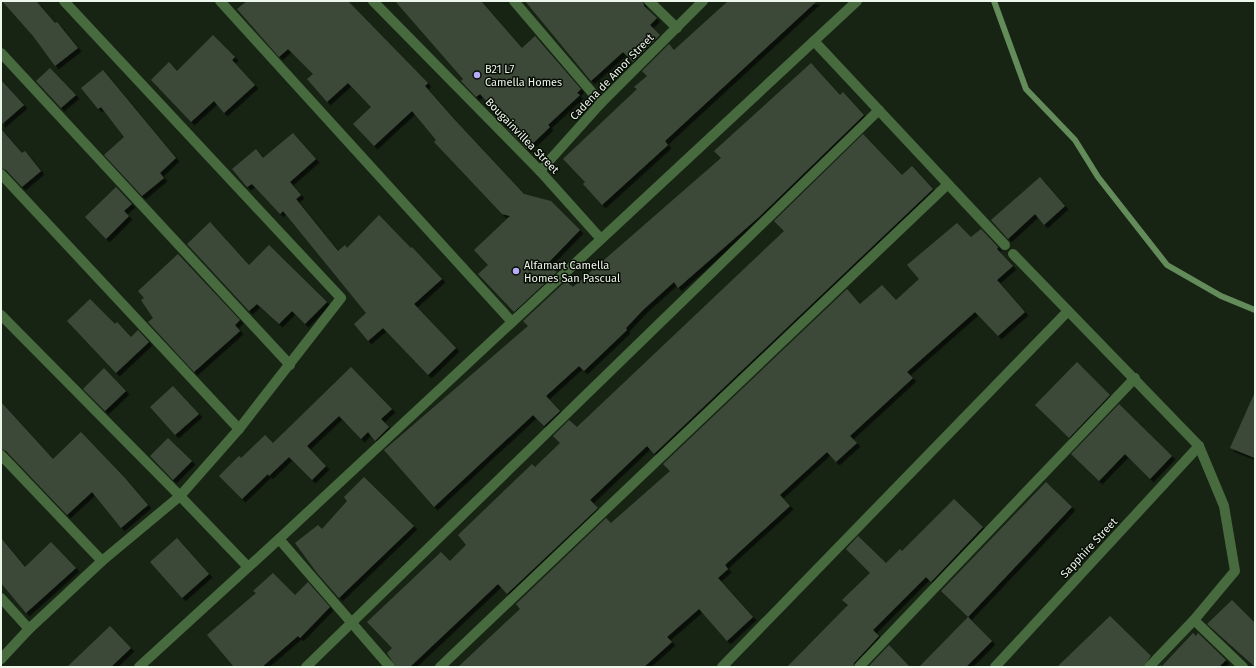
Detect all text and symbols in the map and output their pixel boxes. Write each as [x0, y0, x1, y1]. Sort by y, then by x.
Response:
street label: Cadena de Amor Street [568, 31, 656, 123]
place label: B21 L7 Camella Homes [485, 63, 562, 89]
marker: B21 L7 Camella Homes [472, 70, 482, 80]
street label: Bougainvillea Street [483, 96, 561, 177]
place label: Alfamart Camella Homes San Pascual [524, 259, 620, 285]
marker: Alfamart Camella Homes San Pascual [511, 266, 521, 276]
street label: Sapphire Street [1058, 515, 1120, 581]

